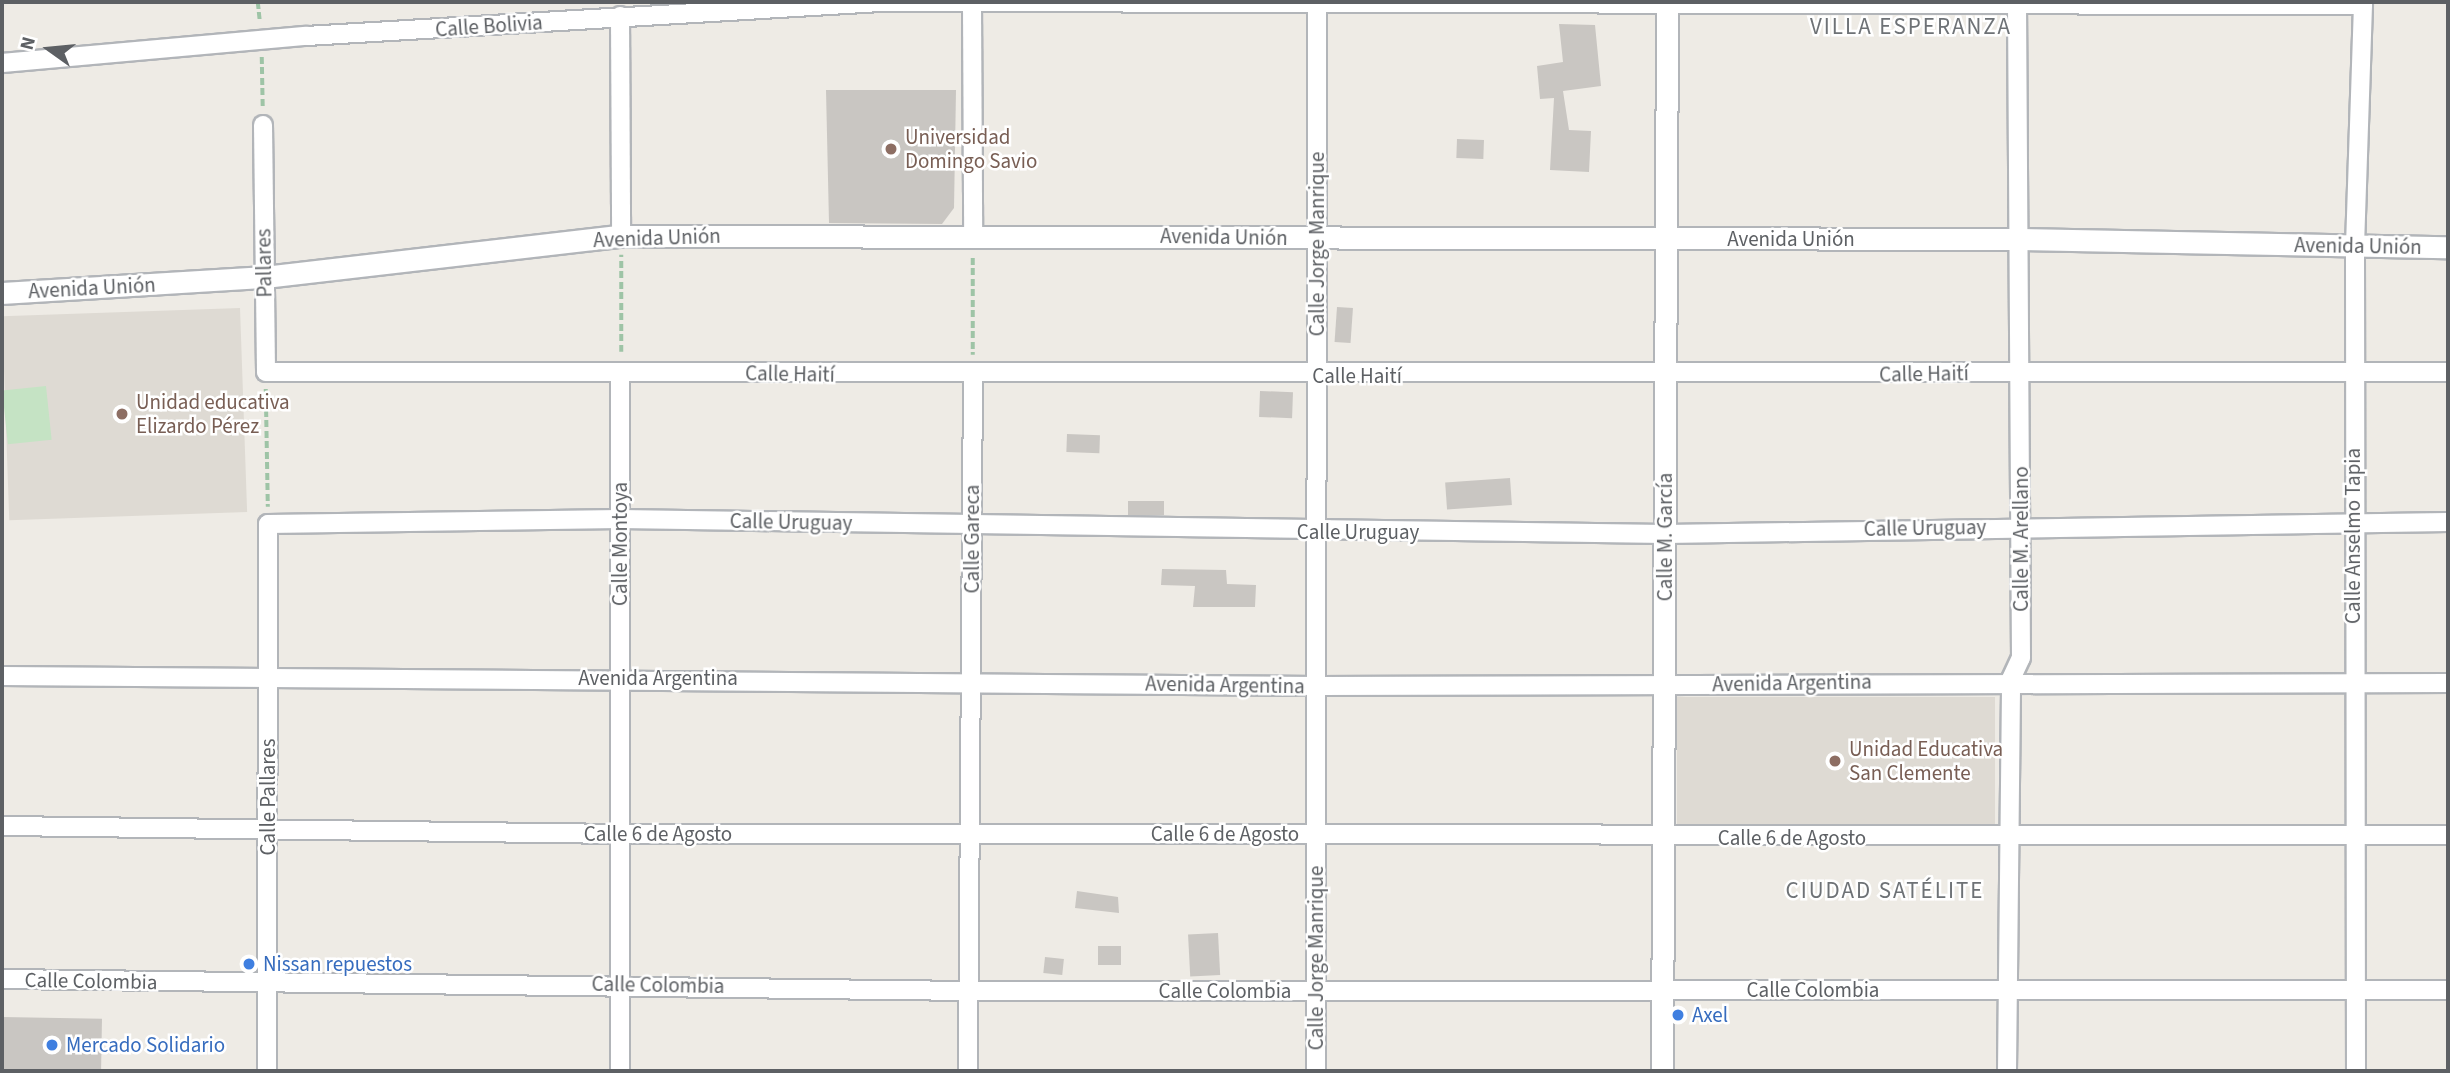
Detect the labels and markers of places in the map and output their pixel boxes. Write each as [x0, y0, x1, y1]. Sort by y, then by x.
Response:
place label: Universidad Domingo Savio [905, 124, 1037, 174]
marker: Universidad Domingo Savio [883, 141, 899, 157]
place label: Unidad educativa Elizardo Pérez [136, 389, 290, 439]
marker: Unidad educativa Elizardo Pérez [114, 406, 130, 422]
place label: Unidad Educativa San Clemente [1849, 736, 2003, 786]
marker: Unidad Educativa San Clemente [1827, 753, 1843, 769]
place label: Nissan repuestos [263, 951, 412, 977]
marker: Nissan repuestos [241, 956, 257, 972]
place label: Axel [1692, 1002, 1728, 1028]
marker: Axel [1670, 1007, 1686, 1023]
place label: Mercado Solidario [66, 1032, 225, 1058]
marker: Mercado Solidario [44, 1037, 60, 1053]

